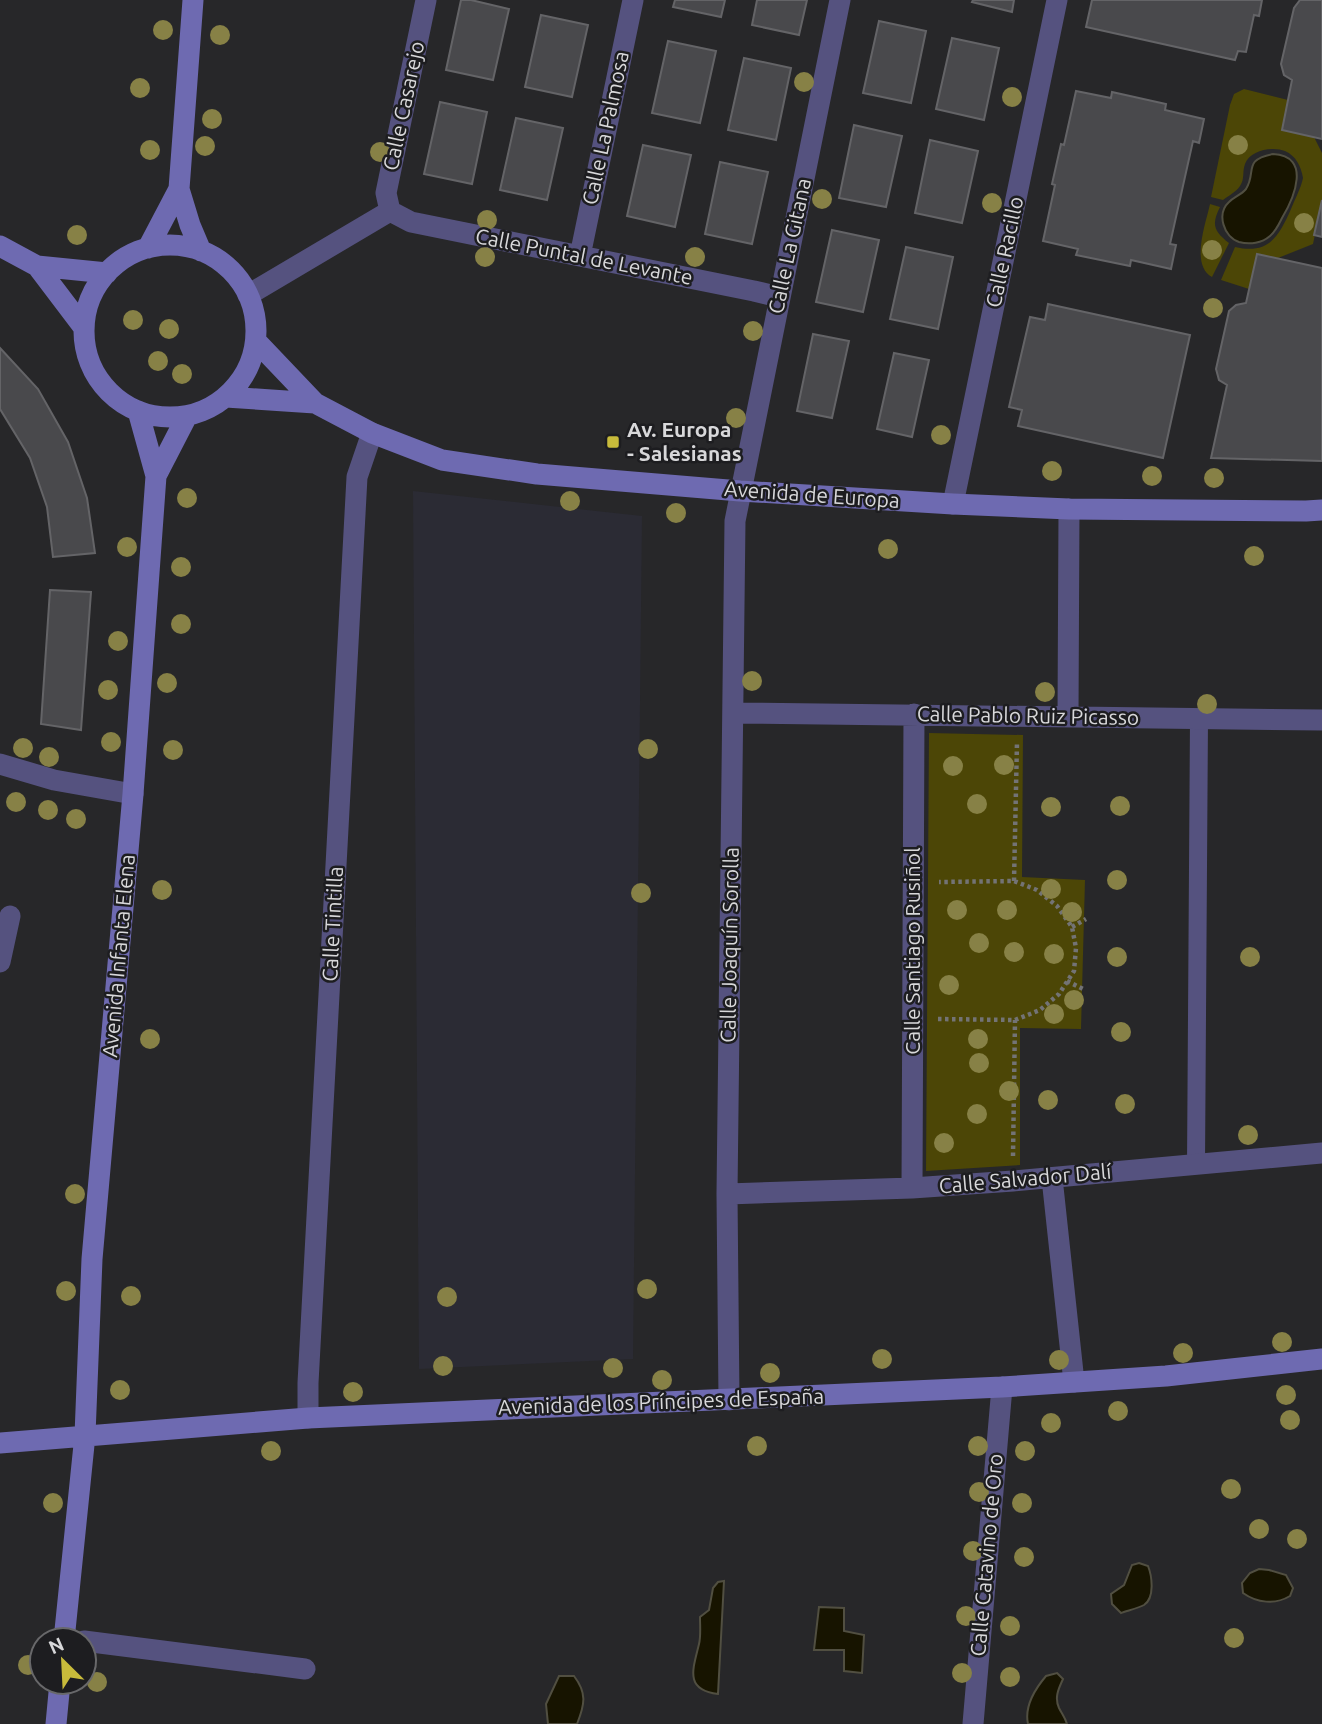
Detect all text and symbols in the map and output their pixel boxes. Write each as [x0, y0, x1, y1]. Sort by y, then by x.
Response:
street label: Calle Casarejo [378, 39, 428, 173]
street label: Calle La Palmosa [577, 49, 633, 207]
street label: Calle La Gitana [763, 176, 815, 316]
street label: Calle Racillo [981, 194, 1028, 310]
street label: Calle Puntal de Levante [474, 223, 695, 289]
place label: Av. Europa - Salesianas [627, 417, 742, 465]
marker: Av. Europa - Salesianas [605, 434, 621, 450]
street label: Avenida de Europa [724, 476, 901, 512]
street label: Calle Pablo Ruiz Picasso [917, 701, 1139, 729]
street label: Calle Joaquín Sorolla [715, 847, 743, 1043]
street label: Calle Santiago Rusiñol [900, 847, 924, 1055]
street label: Avenida Infanta Elena [97, 853, 139, 1058]
street label: Calle Tintilla [317, 866, 347, 982]
street label: Calle Salvador Dalí [938, 1158, 1113, 1197]
street label: Avenida de los Príncipes de España [498, 1383, 824, 1419]
street label: Calle Catavino de Oro [965, 1453, 1007, 1657]
north arrow [28, 1626, 98, 1696]
text: N [45, 1633, 67, 1658]

